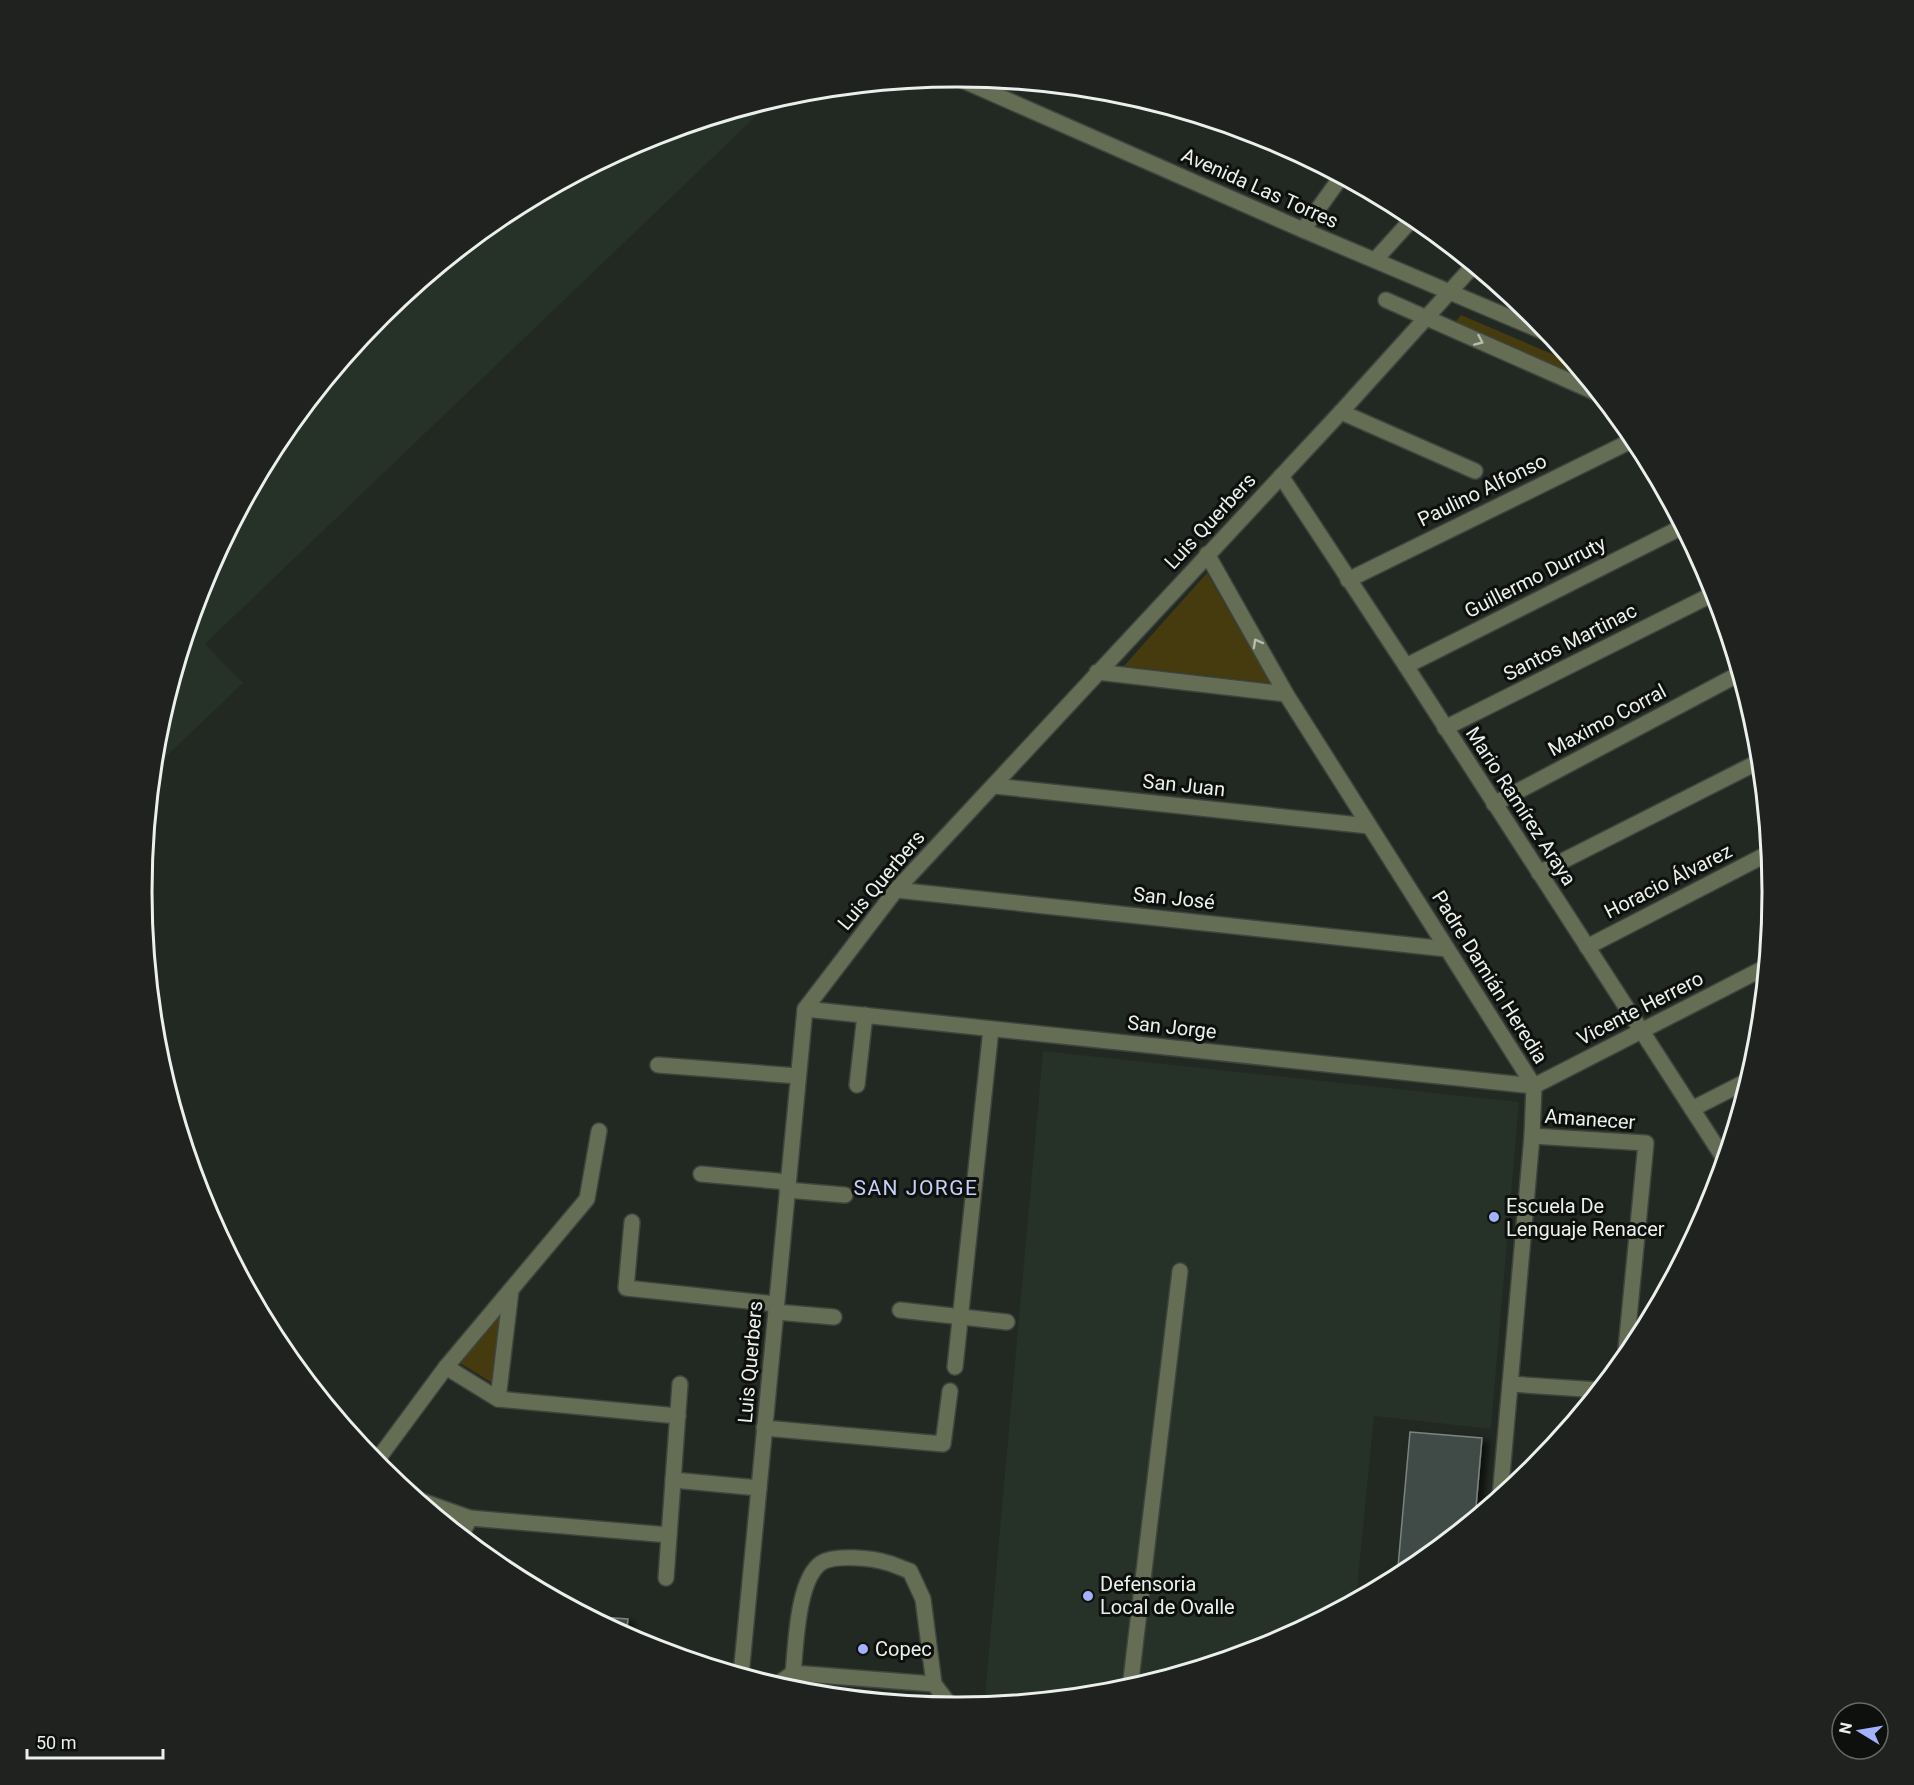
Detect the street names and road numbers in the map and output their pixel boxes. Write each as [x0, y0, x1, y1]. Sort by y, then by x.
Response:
street label: Avenida Las Torres [1178, 143, 1342, 233]
street label: Paulino Alfonso [1414, 448, 1550, 532]
street label: Luis Querbers [1159, 468, 1261, 574]
street label: Guillermo Durruty [1460, 531, 1610, 623]
street label: Santos Martinac [1499, 598, 1641, 686]
street label: Maximo Corral [1544, 679, 1670, 761]
street label: Mario Ramírez Araya [1461, 722, 1581, 890]
street label: San Juan [1142, 769, 1226, 801]
street label: Luis Querbers [832, 825, 930, 935]
street label: Horacio Álvarez [1600, 838, 1736, 923]
street label: San José [1132, 882, 1216, 914]
street label: Padre Damián Heredia [1427, 886, 1553, 1068]
street label: Vicente Herrero [1573, 966, 1707, 1050]
street label: San Jorge [1126, 1010, 1218, 1044]
street label: Amanecer [1544, 1104, 1636, 1134]
street label: Luis Querbers [733, 1300, 767, 1424]

